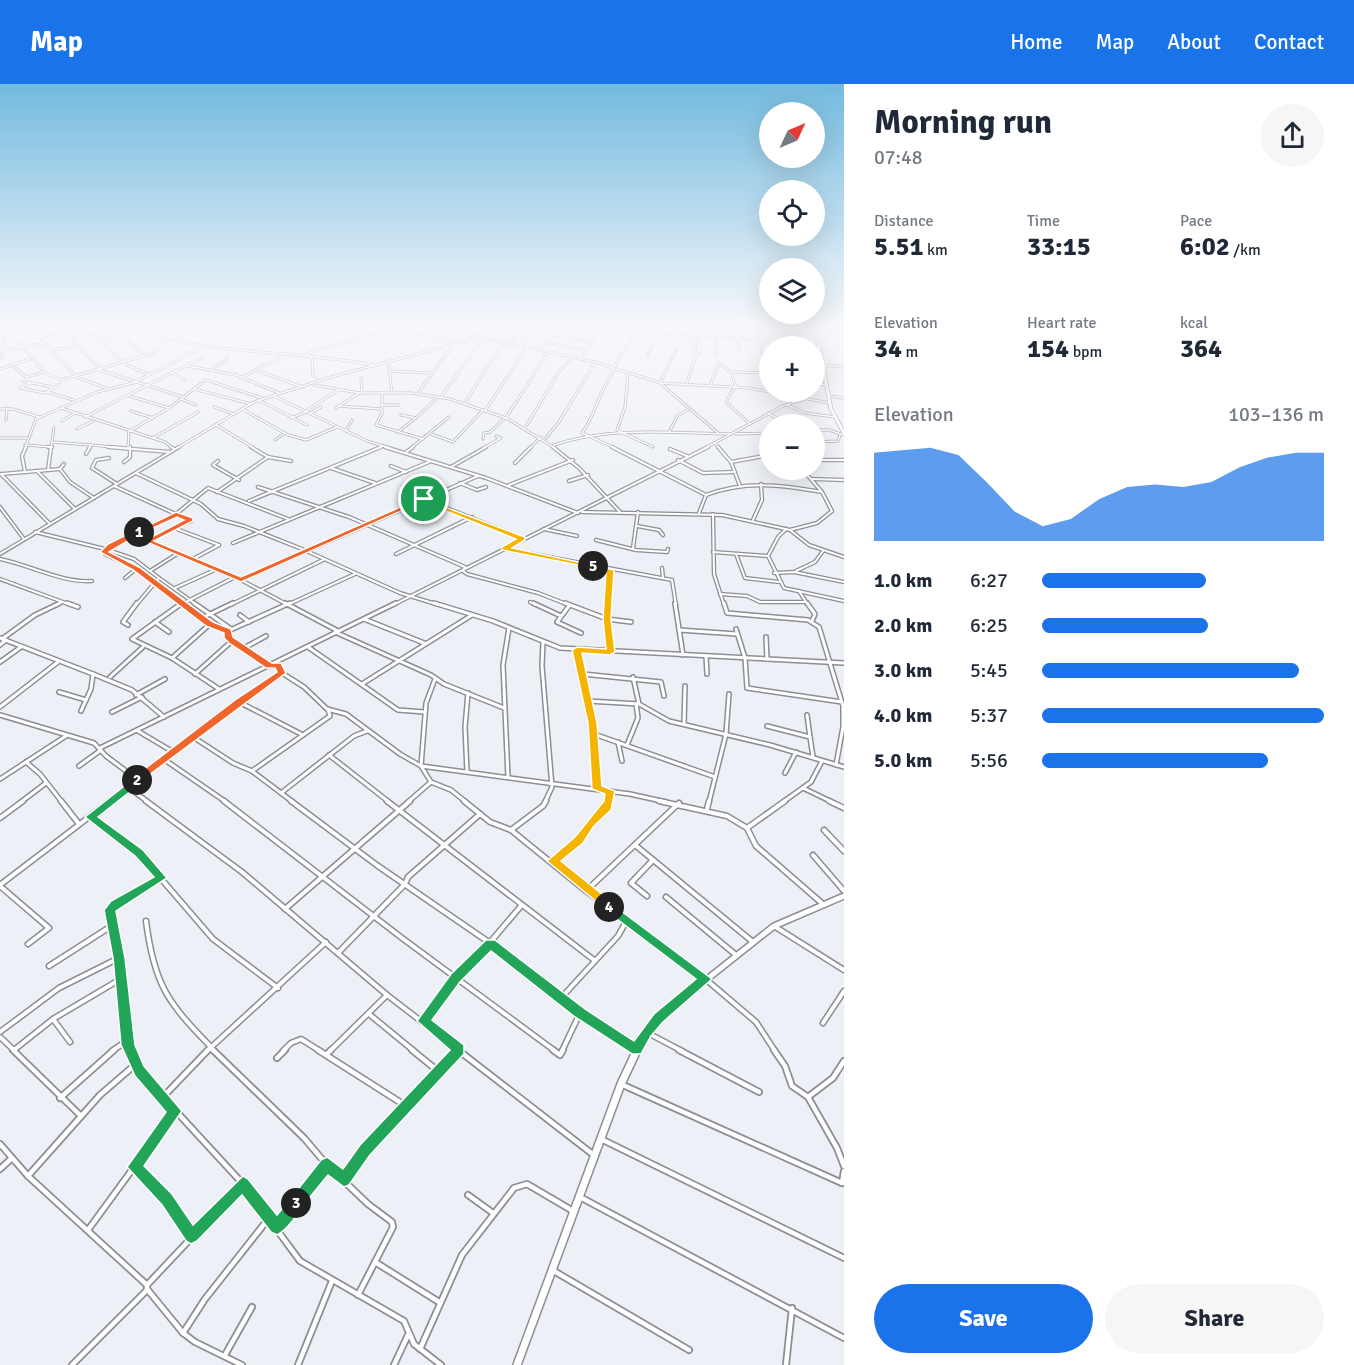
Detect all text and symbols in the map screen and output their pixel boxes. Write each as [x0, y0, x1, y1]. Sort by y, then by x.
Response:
text: Map [30, 25, 83, 59]
text: Home [1010, 29, 1063, 55]
text: Map [1096, 29, 1134, 55]
text: About [1167, 29, 1221, 55]
text: Contact [1254, 29, 1324, 55]
north arrow [759, 102, 825, 168]
map controls [759, 102, 825, 480]
text: Morning run [874, 102, 1052, 143]
button: share [1261, 104, 1324, 167]
text: 07:48 [874, 145, 923, 170]
button: locate [759, 180, 825, 246]
text: Distance [874, 211, 934, 231]
text: Time [1027, 211, 1060, 231]
text: Pace [1180, 211, 1212, 231]
text: 5.51 [874, 231, 924, 263]
text: 33:15 [1027, 231, 1091, 263]
text: 6:02 [1180, 231, 1230, 263]
text: km [924, 240, 948, 260]
text: /km [1230, 240, 1261, 260]
button: layers [759, 258, 825, 324]
text: Elevation [874, 313, 938, 333]
text: Heart rate [1027, 313, 1096, 333]
text: kcal [1180, 313, 1208, 333]
text: 34 [874, 333, 902, 365]
text: 154 [1027, 333, 1069, 365]
text: 364 [1180, 333, 1222, 365]
button: + [759, 336, 825, 402]
text: m [902, 342, 918, 362]
text: bpm [1069, 342, 1102, 362]
text: Elevation [874, 402, 954, 427]
text: 103–136 m [1228, 402, 1324, 427]
button: − [759, 414, 825, 480]
pin [398, 473, 449, 524]
icon: arrive [407, 482, 440, 515]
pin: 1 [124, 517, 154, 547]
text: 1 [135, 522, 143, 542]
pin: 5 [578, 551, 608, 581]
text: 5 [589, 556, 597, 576]
text: 1.0 km [874, 568, 932, 593]
text: 6:27 [970, 568, 1008, 593]
text: 2.0 km [874, 613, 932, 638]
text: 6:25 [970, 613, 1008, 638]
text: 3.0 km [874, 658, 932, 683]
text: 5:45 [970, 658, 1008, 683]
text: 4.0 km [874, 703, 932, 728]
text: 5:37 [970, 703, 1008, 728]
text: 5.0 km [874, 748, 932, 773]
text: 5:56 [970, 748, 1008, 773]
pin: 2 [122, 765, 152, 795]
text: 2 [133, 770, 141, 790]
pin: 4 [594, 892, 624, 922]
text: 4 [605, 897, 613, 917]
pin: 3 [281, 1188, 311, 1218]
text: 3 [292, 1193, 300, 1213]
button: Save [874, 1284, 1093, 1353]
button: Share [1105, 1284, 1324, 1353]

